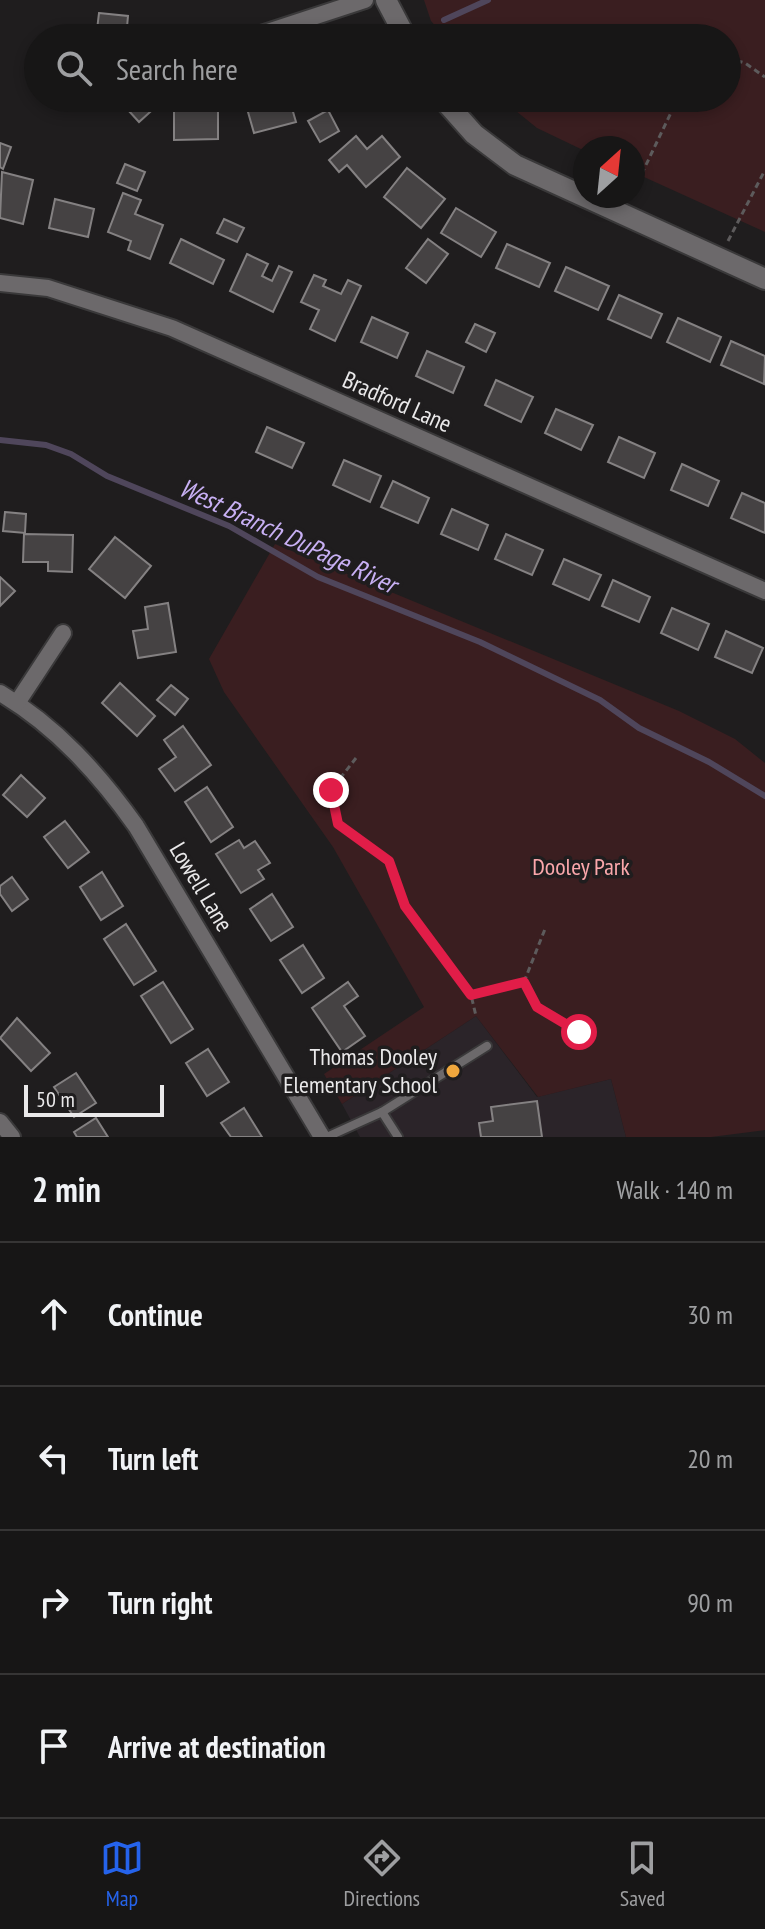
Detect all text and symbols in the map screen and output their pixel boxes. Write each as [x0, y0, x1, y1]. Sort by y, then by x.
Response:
search box [24, 24, 741, 112]
icon: search [52, 46, 96, 90]
text: Search here [116, 49, 238, 88]
north arrow [573, 136, 645, 208]
street label: Bradford Lane [338, 364, 456, 439]
water label: West Branch DuPage River [174, 471, 406, 602]
route end [313, 772, 349, 808]
street label: Lowell Lane [163, 836, 240, 937]
park label: Dooley Park [532, 851, 630, 882]
route start [561, 1014, 597, 1050]
place label: Thomas Dooley Elementary School [283, 1041, 437, 1100]
marker: Thomas Dooley Elementary School [444, 1062, 462, 1080]
scale bar [24, 1081, 164, 1117]
text: 50 m [36, 1085, 75, 1113]
text: 2 min [32, 1167, 101, 1211]
text: Walk · 140 m [616, 1173, 733, 1206]
icon: ahead [32, 1292, 76, 1336]
text: Continue [108, 1295, 203, 1334]
text: 30 m [687, 1298, 733, 1331]
icon: left [32, 1436, 76, 1480]
text: Turn left [108, 1439, 198, 1478]
text: 20 m [687, 1442, 733, 1475]
icon: right [32, 1580, 76, 1624]
text: Turn right [108, 1583, 212, 1622]
text: 90 m [687, 1586, 733, 1619]
icon: arrive [32, 1724, 76, 1768]
text: Arrive at destination [108, 1727, 326, 1766]
tab: Map [100, 1836, 144, 1912]
tab: Directions [344, 1836, 420, 1912]
tab: Saved [620, 1836, 665, 1912]

